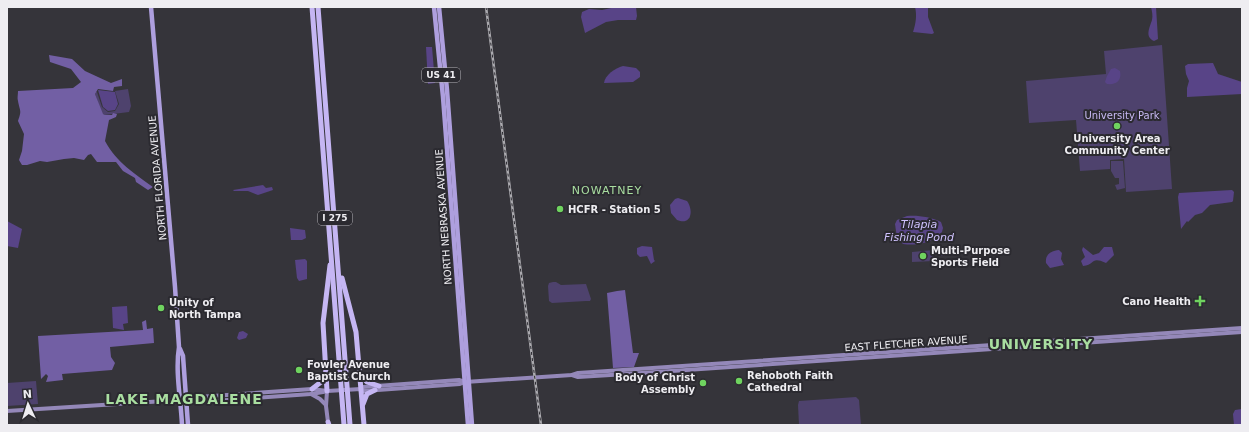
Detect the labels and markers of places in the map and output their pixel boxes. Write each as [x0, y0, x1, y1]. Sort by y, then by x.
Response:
marker: University Area Community Center [1112, 121, 1122, 131]
place label: University Area Community Center [1064, 133, 1170, 156]
marker: HCFR - Station 5 [555, 204, 565, 214]
place label: HCFR - Station 5 [568, 204, 661, 215]
place label: Multi-Purpose Sports Field [931, 245, 1010, 268]
marker: Multi-Purpose Sports Field [918, 251, 928, 261]
marker: Cano Health [1194, 295, 1206, 307]
place label: Cano Health [1122, 296, 1191, 307]
place label: Unity of North Tampa [169, 297, 241, 320]
marker: Unity of North Tampa [156, 303, 166, 313]
place label: Fowler Avenue Baptist Church [307, 359, 391, 382]
marker: Fowler Avenue Baptist Church [294, 365, 304, 375]
place label: Rehoboth Faith Cathedral [747, 370, 833, 393]
place label: Body of Christ Assembly [615, 372, 695, 395]
marker: Rehoboth Faith Cathedral [734, 376, 744, 386]
marker: Body of Christ Assembly [698, 378, 708, 388]

